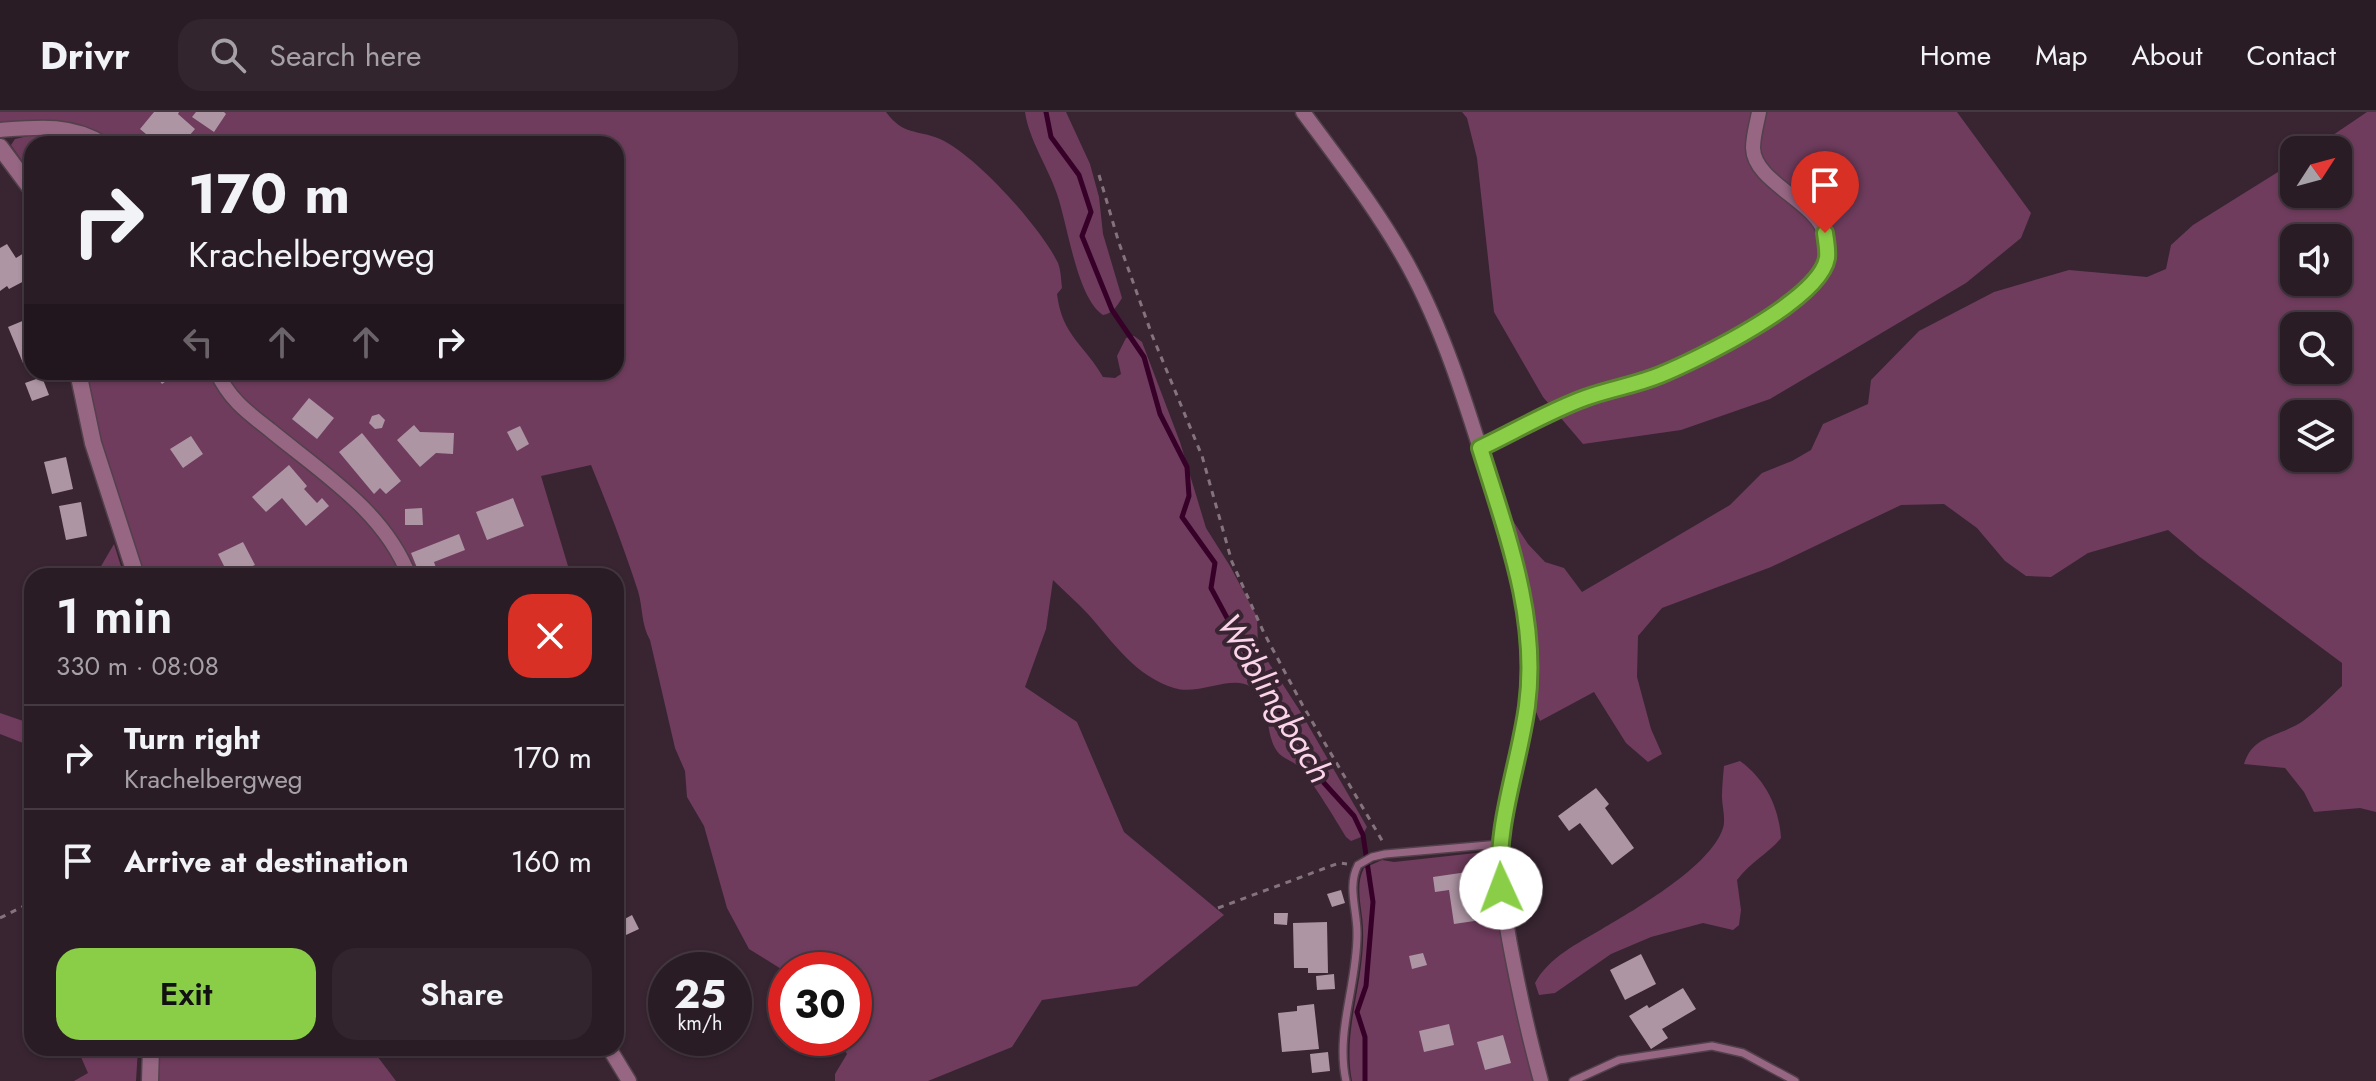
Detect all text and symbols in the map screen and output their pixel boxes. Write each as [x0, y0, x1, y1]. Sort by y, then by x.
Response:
search box [178, 19, 738, 91]
text: Drivr [40, 28, 130, 83]
icon: search [206, 33, 250, 77]
text: Search here [270, 34, 421, 77]
text: Home [1920, 35, 1991, 76]
text: Map [2035, 35, 2087, 76]
text: About [2131, 35, 2203, 76]
text: Contact [2247, 35, 2336, 76]
north arrow [2280, 136, 2352, 208]
map controls [2280, 136, 2352, 472]
pin [1791, 151, 1859, 233]
text: 170 m [188, 153, 350, 234]
icon: arrive [1803, 163, 1847, 207]
icon: right [56, 168, 160, 272]
button: sound [2280, 224, 2352, 296]
text: Krachelbergweg [188, 228, 435, 280]
button: search [2280, 312, 2352, 384]
icon: left [176, 320, 220, 364]
icon: ahead [260, 320, 304, 364]
icon: ahead [344, 320, 388, 364]
icon: right [428, 320, 472, 364]
button: layers [2280, 400, 2352, 472]
text: 1 min [56, 582, 173, 651]
button: close [508, 594, 592, 678]
water label: Wöblingbach [1205, 604, 1344, 792]
text: 330 m · 08:08 [56, 647, 219, 685]
text: Turn right [124, 717, 260, 760]
icon: right [56, 735, 100, 779]
text: 170 m [512, 736, 592, 779]
text: Krachelbergweg [124, 760, 303, 798]
icon: arrive [56, 839, 100, 883]
text: Arrive at destination [124, 840, 409, 883]
text: 160 m [511, 840, 592, 883]
position arrow [1459, 846, 1543, 930]
button: Exit [56, 948, 316, 1040]
button: Share [332, 948, 592, 1040]
speed limit sign: 30 [768, 952, 872, 1056]
text: 25 [674, 965, 726, 1023]
text: km/h [677, 1009, 723, 1038]

